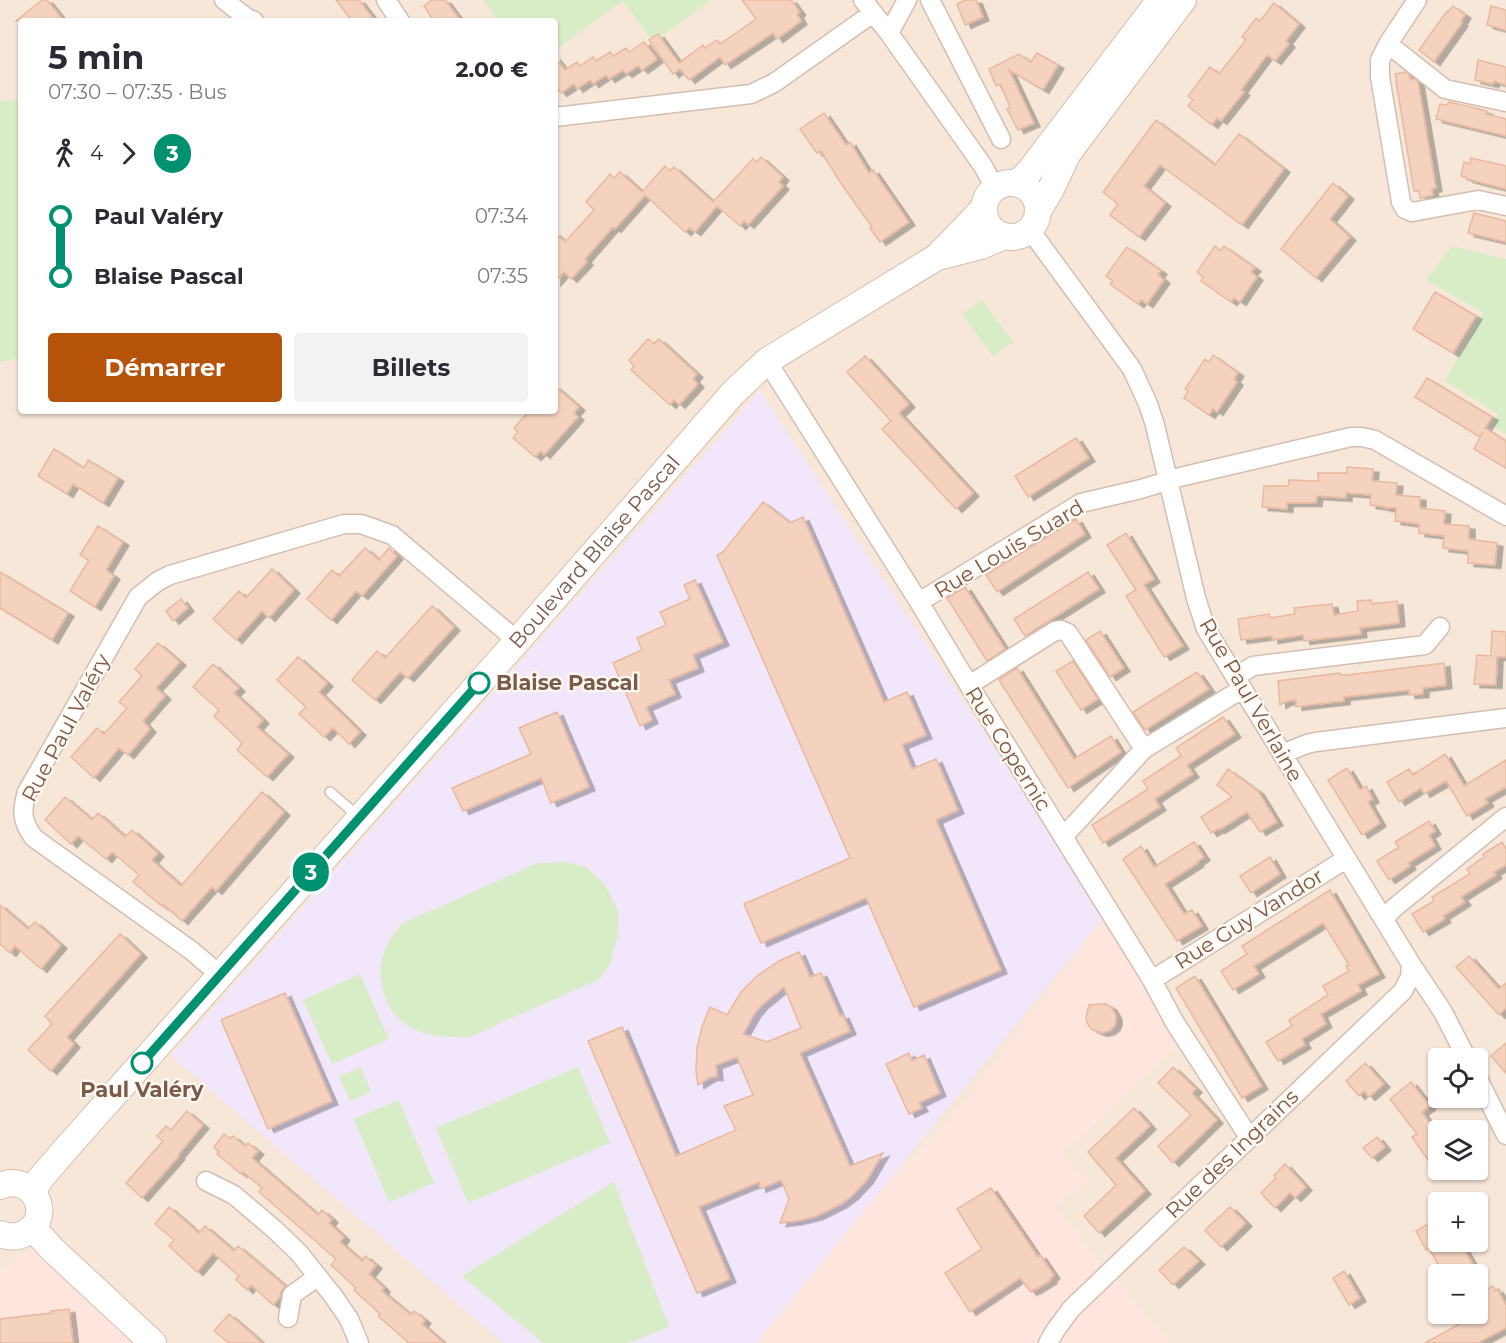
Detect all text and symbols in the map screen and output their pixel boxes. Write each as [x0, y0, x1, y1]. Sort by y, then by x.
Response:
text: 5 min [48, 37, 144, 77]
text: 2.00 € [455, 56, 528, 83]
text: 07:30 – 07:35 · Bus [48, 80, 227, 104]
icon: walk [48, 137, 81, 170]
icon: forward [112, 137, 145, 170]
text: 4 [90, 141, 103, 165]
text: 3 [166, 141, 179, 166]
text: Paul Valéry [94, 203, 223, 230]
text: 07:34 [475, 204, 528, 228]
text: Blaise Pascal [94, 263, 244, 290]
text: 07:35 [477, 264, 528, 288]
button: Démarrer [48, 333, 282, 402]
button: Billets [294, 333, 528, 402]
street label: Boulevard Blaise Pascal [504, 450, 685, 653]
street label: Rue Louis Suard [929, 494, 1088, 603]
street label: Rue Paul Verlaine [1194, 613, 1308, 786]
street label: Rue Paul Valéry [16, 649, 115, 806]
place label: Blaise Pascal [496, 670, 639, 695]
marker: Blaise Pascal [468, 672, 490, 694]
street label: Rue Copernic [960, 682, 1057, 816]
line badge: 3 [292, 852, 330, 892]
text: 3 [305, 860, 317, 885]
street label: Rue Guy Vandor [1170, 863, 1328, 974]
map controls [1428, 1048, 1488, 1324]
button: locate [1428, 1048, 1488, 1108]
marker: Paul Valéry [131, 1052, 153, 1074]
place label: Paul Valéry [80, 1077, 204, 1102]
street label: Rue des Ingrains [1160, 1084, 1303, 1223]
button: layers [1428, 1120, 1488, 1180]
button: + [1428, 1192, 1488, 1252]
button: − [1428, 1264, 1488, 1324]

